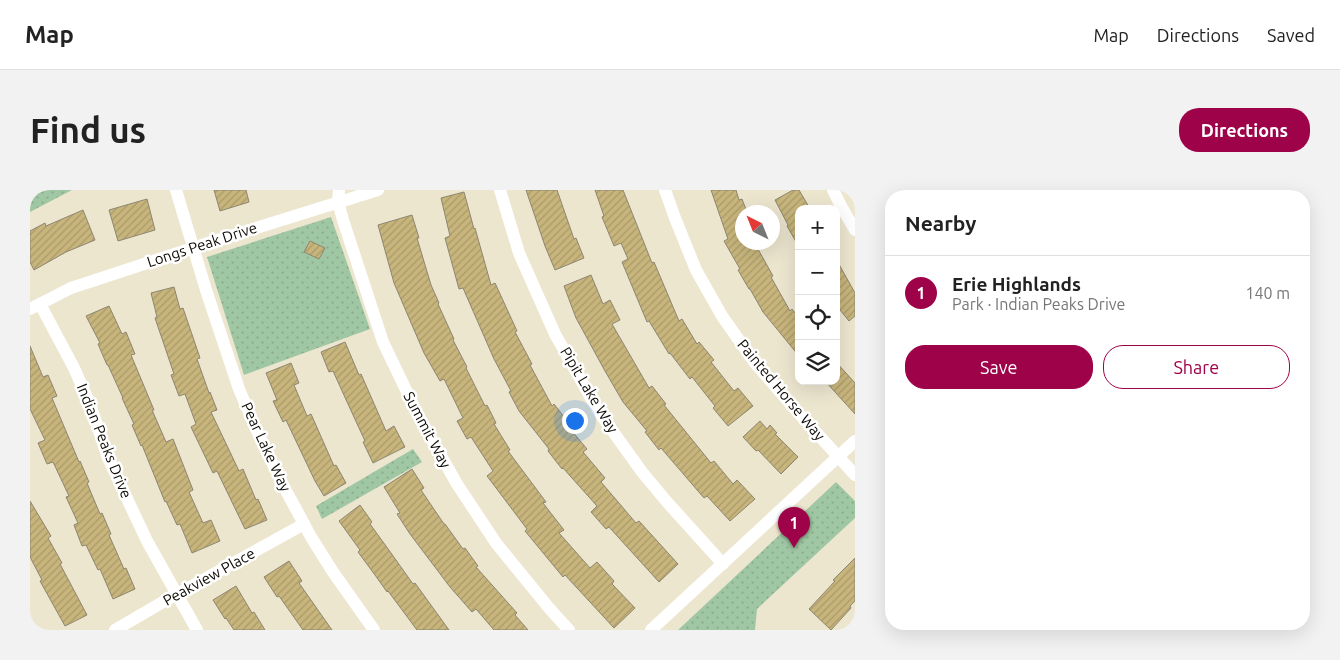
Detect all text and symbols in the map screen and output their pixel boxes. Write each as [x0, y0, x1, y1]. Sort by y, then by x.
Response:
text: Map [25, 21, 74, 48]
text: Map [1093, 25, 1129, 45]
text: Directions [1157, 25, 1239, 45]
text: Saved [1267, 25, 1315, 45]
button: Directions [1179, 108, 1310, 152]
text: Find us [30, 110, 146, 150]
north arrow [735, 205, 780, 250]
map controls [795, 205, 840, 385]
button: + [795, 205, 840, 250]
text: Nearby [905, 211, 976, 235]
street label: Longs Peak Drive [145, 219, 259, 270]
button: − [795, 250, 840, 295]
text: Erie Highlands [952, 273, 1081, 295]
text: 1 [916, 284, 926, 302]
text: 140 m [1245, 284, 1290, 302]
button: locate [795, 295, 840, 340]
text: Park · Indian Peaks Drive [952, 295, 1125, 313]
street label: Painted Horse Way [734, 336, 829, 444]
button: layers [795, 340, 840, 385]
street label: Pipit Lake Way [557, 344, 622, 436]
button: Save [905, 345, 1093, 389]
button: Share [1103, 345, 1290, 389]
street label: Indian Peaks Drive [74, 381, 135, 501]
street label: Summit Way [400, 389, 455, 471]
street label: Pear Lake Way [238, 399, 295, 494]
your location [562, 408, 588, 434]
pin: 1 [778, 507, 810, 548]
street label: Peakview Place [160, 544, 258, 609]

